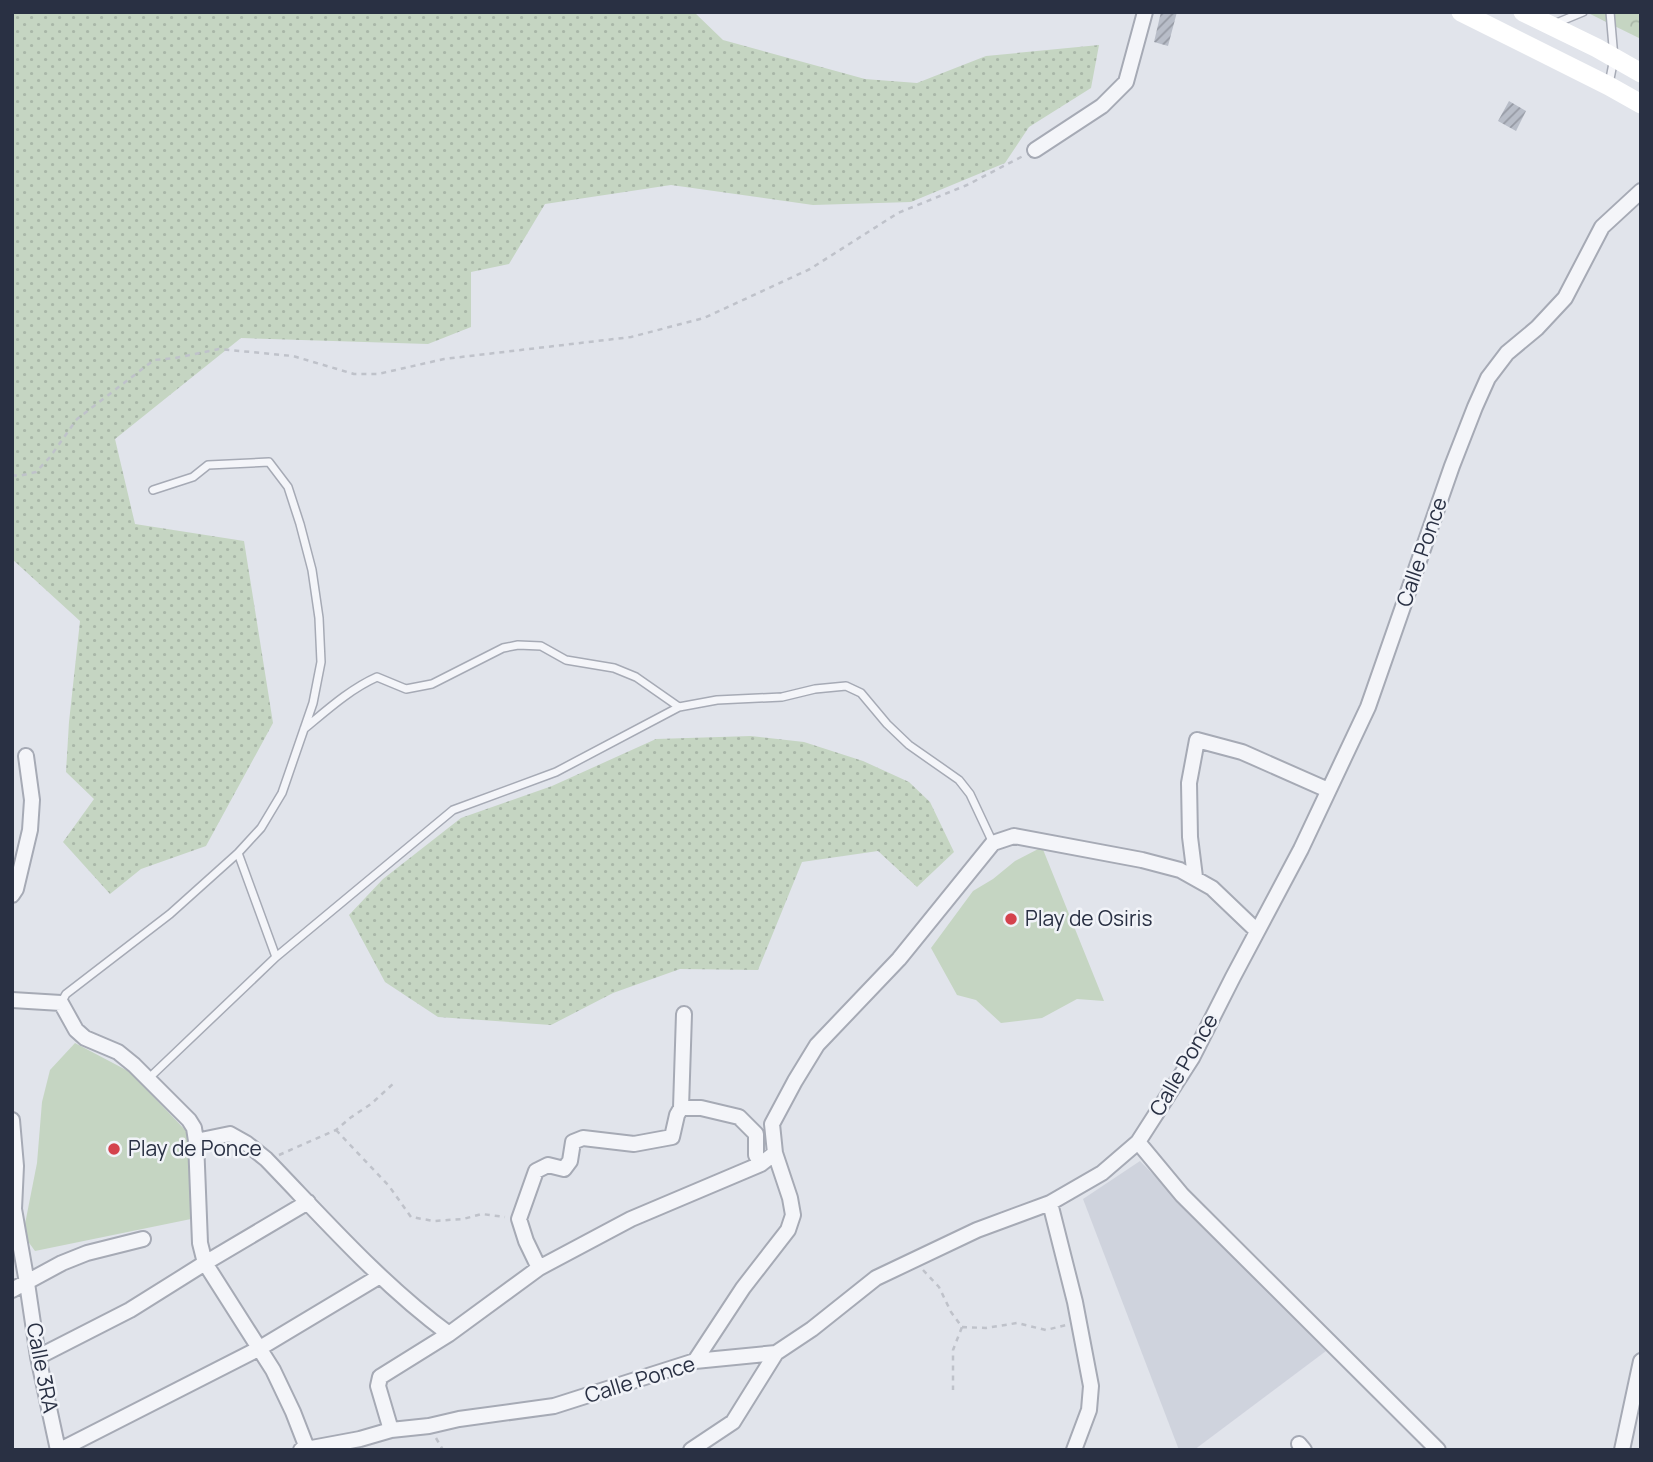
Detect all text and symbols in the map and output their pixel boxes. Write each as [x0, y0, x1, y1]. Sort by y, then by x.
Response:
street label: Calle Ponce [1389, 493, 1453, 610]
place label: Play de Osiris [1025, 904, 1152, 932]
marker: Play de Osiris [1003, 911, 1019, 927]
street label: Calle Ponce [1143, 1008, 1224, 1121]
place label: Play de Ponce [128, 1134, 262, 1162]
marker: Play de Ponce [106, 1141, 122, 1157]
street label: Calle 3RA [21, 1320, 65, 1415]
street label: Calle Ponce [581, 1349, 698, 1409]

